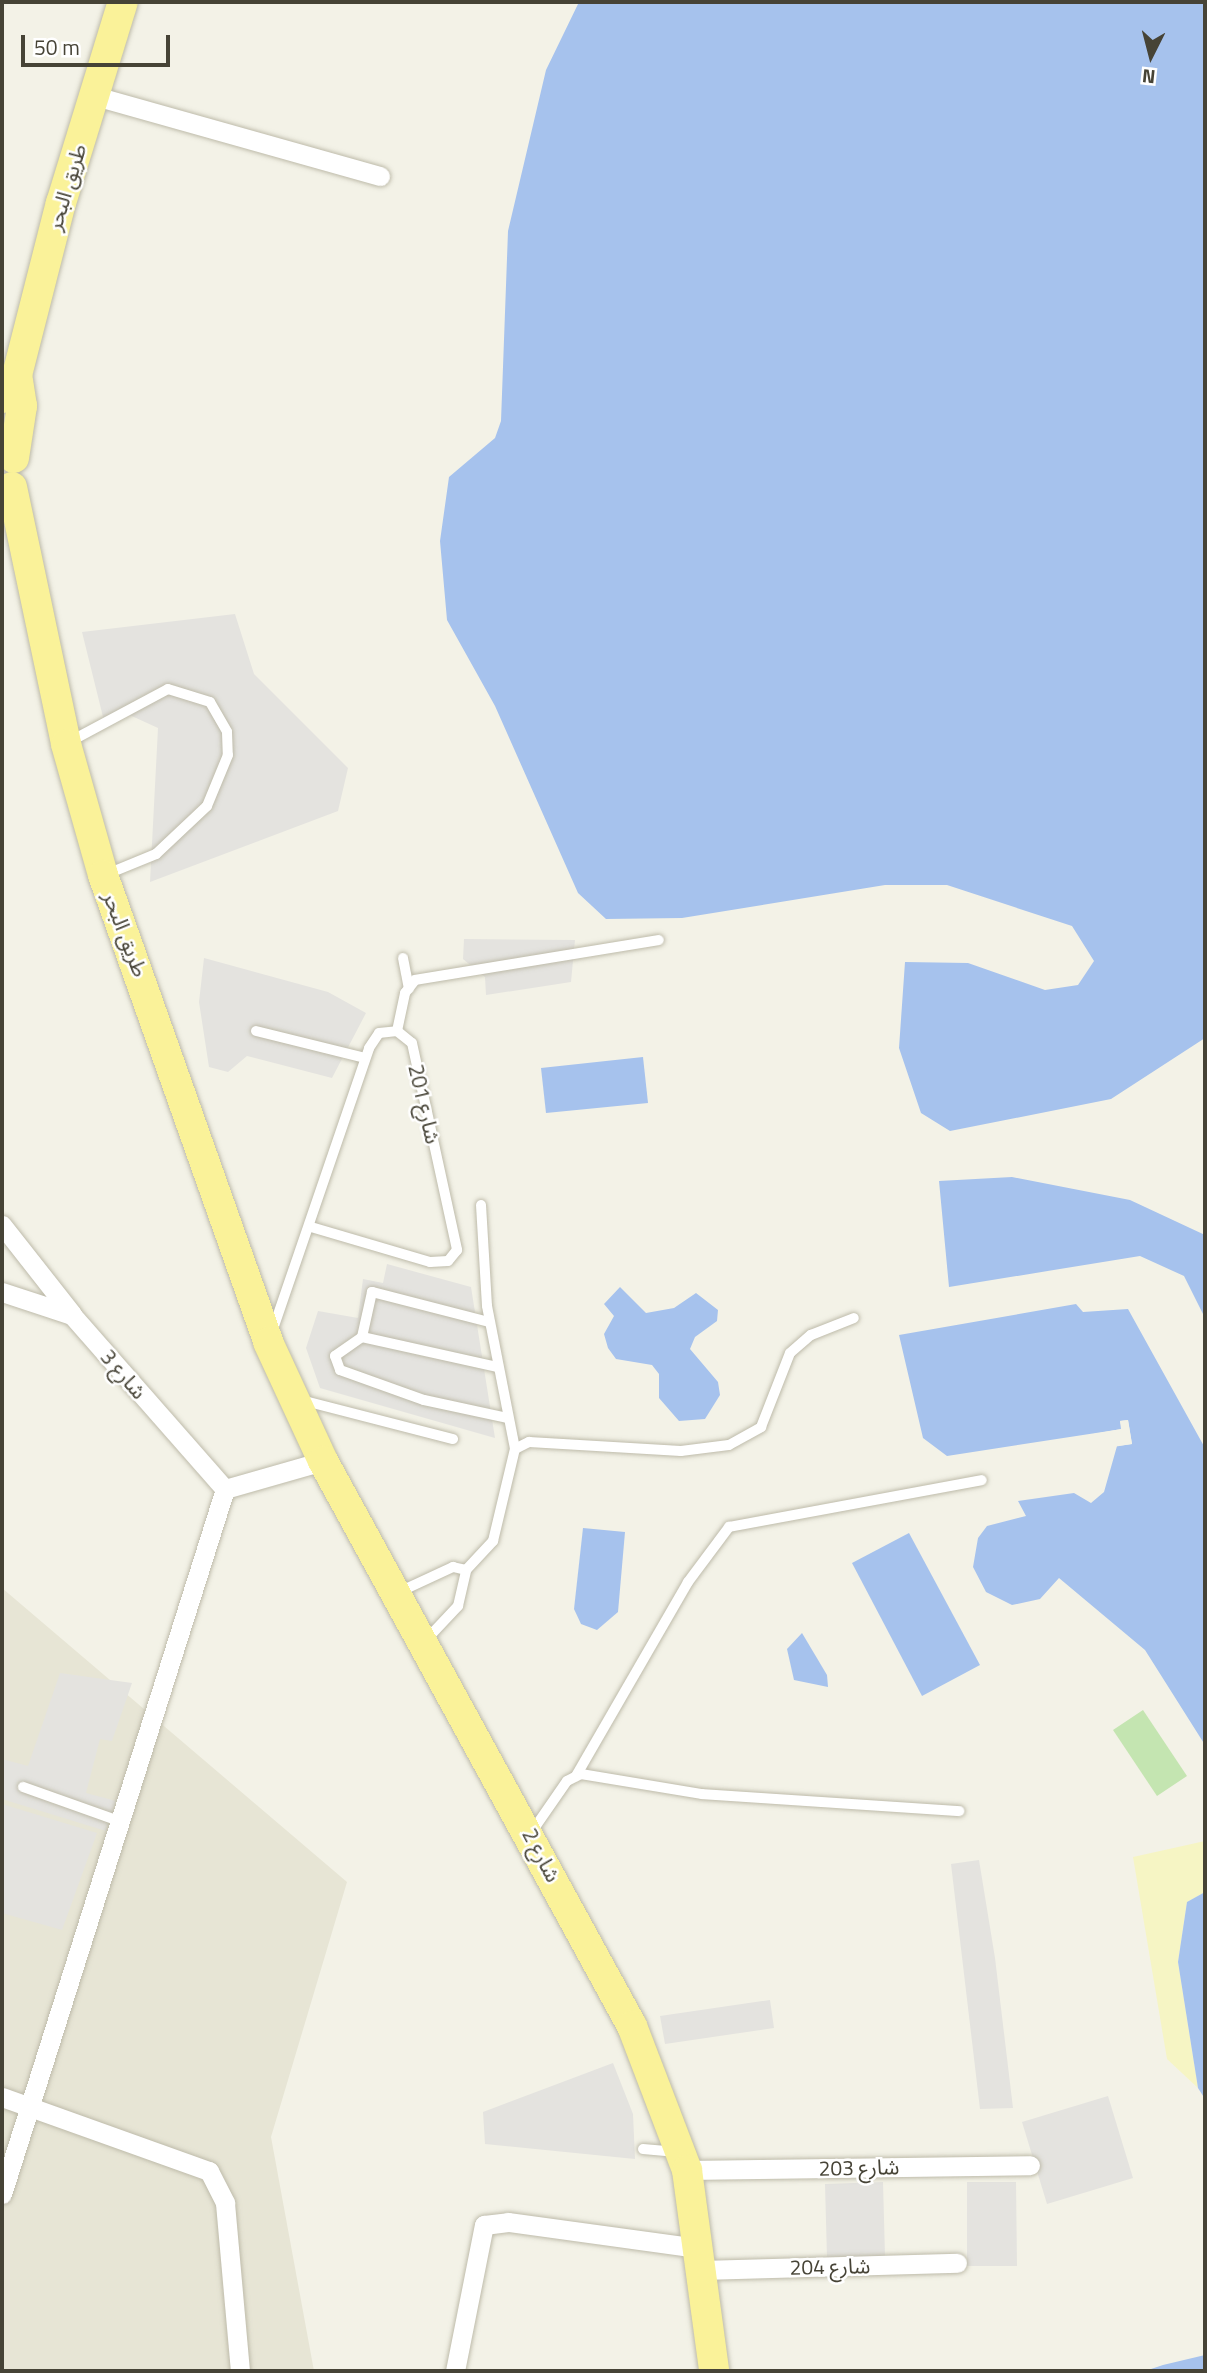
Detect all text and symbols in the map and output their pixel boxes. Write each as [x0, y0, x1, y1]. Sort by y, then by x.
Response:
scale bar [24, 21, 173, 65]
north arrow [1116, 21, 1186, 91]
text: 50 m [34, 31, 80, 63]
text: N [1141, 62, 1157, 92]
street label: طريق البحر [41, 141, 91, 233]
street label: طريق البحر [98, 888, 154, 980]
street label: شارع 201 [404, 1062, 446, 1146]
street label: شارع 3 [96, 1344, 152, 1404]
street label: شارع 2 [517, 1824, 567, 1886]
street label: شارع 203 [818, 2154, 900, 2180]
street label: شارع 204 [789, 2253, 871, 2279]

